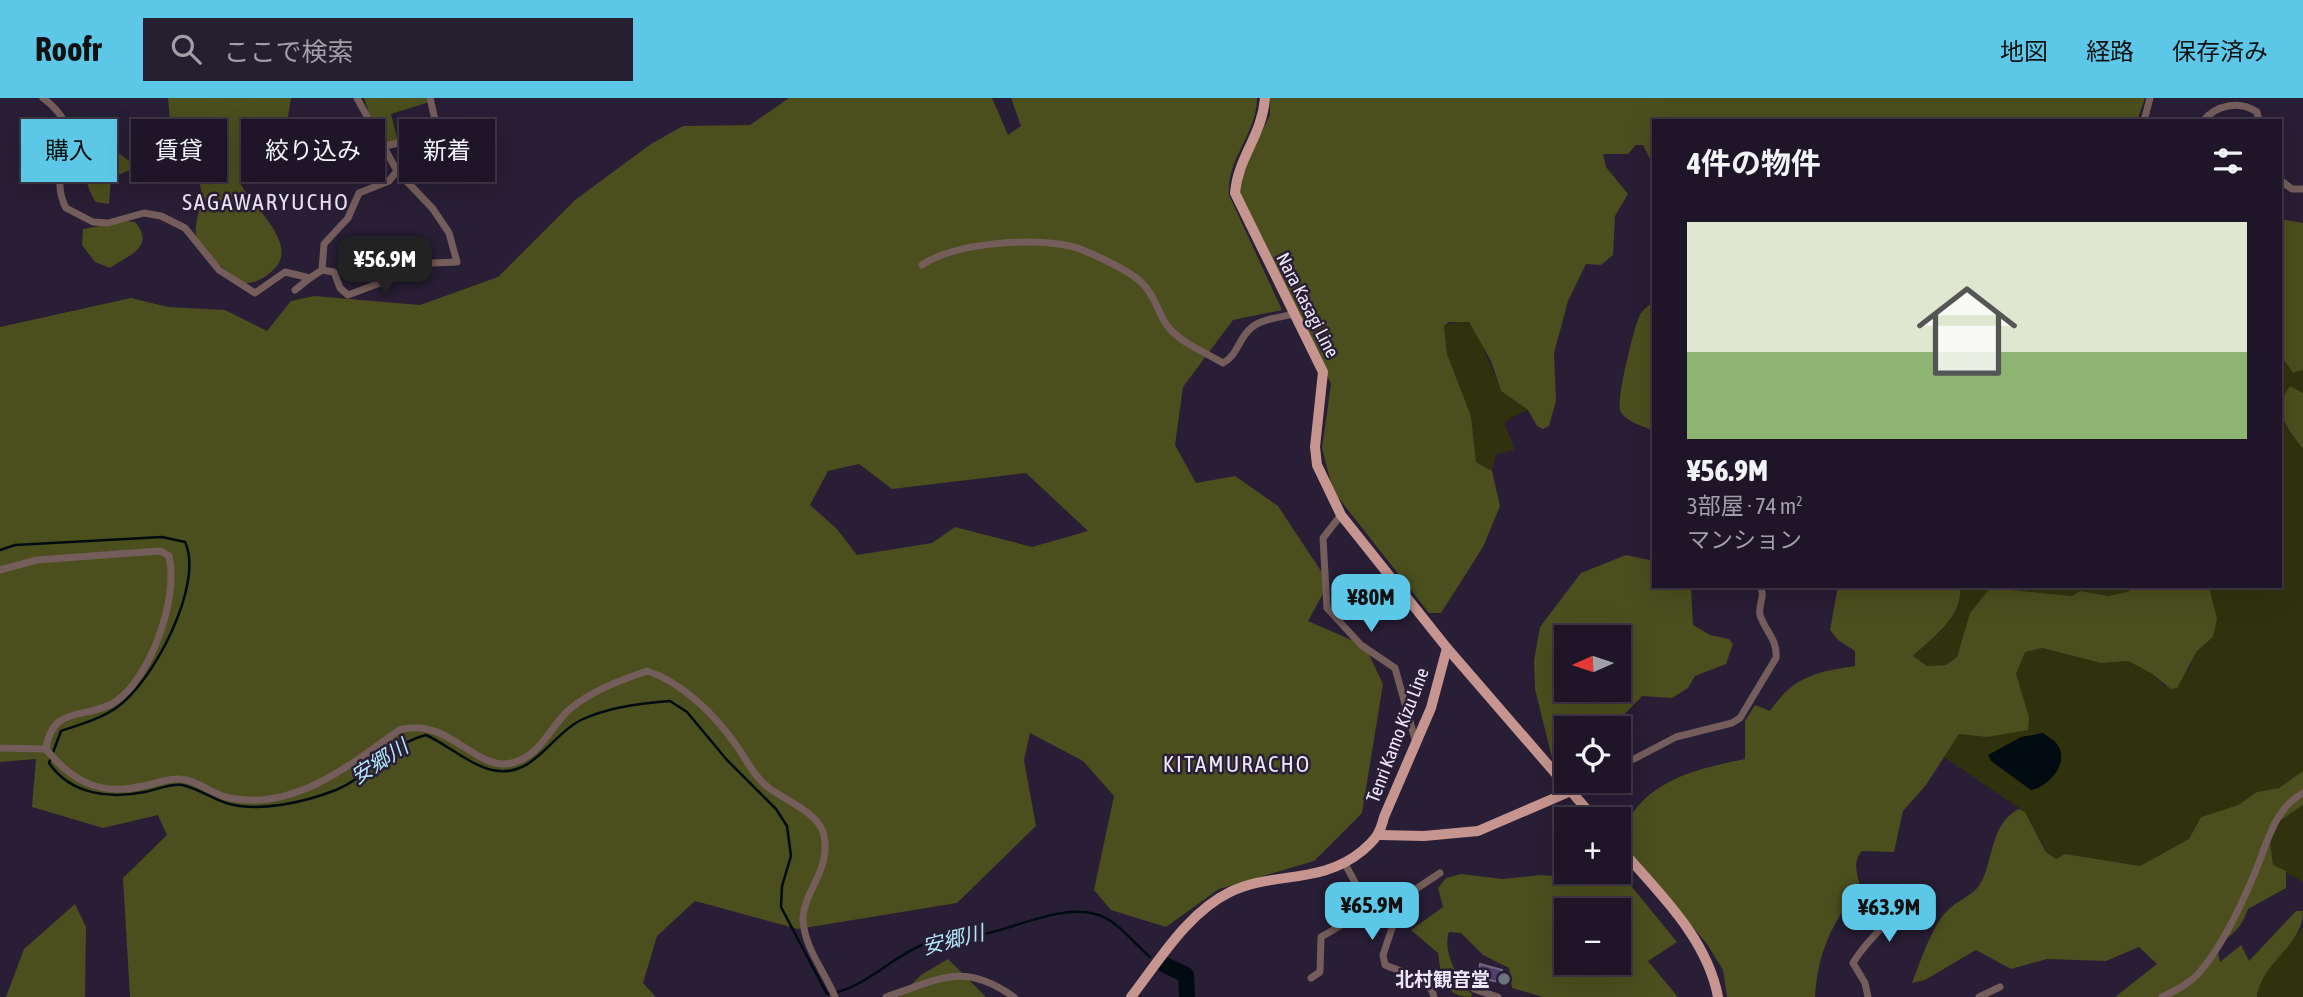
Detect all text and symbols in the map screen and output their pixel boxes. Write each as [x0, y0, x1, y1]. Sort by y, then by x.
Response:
search box [143, 18, 633, 81]
text: Roofr [35, 30, 101, 68]
icon: search [167, 30, 205, 68]
text: ここで検索 [223, 37, 353, 67]
text: 地図 [2000, 38, 2048, 65]
text: 経路 [2086, 38, 2134, 65]
text: 保存済み [2172, 38, 2268, 65]
chip: 購入 [21, 119, 117, 182]
chip: 賃貸 [131, 119, 227, 182]
chip: 絞り込み [241, 119, 385, 182]
chip: 新着 [399, 119, 495, 182]
icon: filters [2209, 142, 2247, 180]
text: 4件の物件 [1687, 146, 1821, 180]
district label: SAGAWARYUCHO [182, 189, 350, 215]
pin: ¥56.9M [328, 236, 442, 296]
text: ¥56.9M [354, 246, 416, 272]
street label: Nara Kasagi Line [1272, 249, 1344, 361]
icon: home [1904, 268, 2030, 394]
text: ¥56.9M [1687, 453, 1768, 487]
text: 3部屋 · 74 m² [1687, 493, 1803, 519]
text: マンション [1687, 527, 1802, 553]
pin: ¥80M [1330, 574, 1412, 634]
text: ¥80M [1347, 584, 1395, 610]
north arrow [1554, 625, 1631, 702]
map controls [1554, 625, 1631, 975]
street label: Tenri Kamo Kizu Line [1361, 665, 1433, 805]
button: locate [1554, 716, 1631, 793]
water label: 安郷川 [346, 733, 414, 788]
district label: KITAMURACHO [1163, 751, 1311, 777]
button: + [1554, 807, 1631, 884]
pin: ¥65.9M [1315, 882, 1429, 942]
pin: ¥63.9M [1832, 884, 1946, 944]
text: ¥65.9M [1341, 892, 1403, 918]
text: ¥63.9M [1858, 894, 1920, 920]
button: − [1554, 898, 1631, 975]
water label: 安郷川 [920, 919, 988, 958]
place label: 北村観音堂 [1395, 968, 1490, 990]
marker: 北村観音堂 [1496, 971, 1512, 987]

